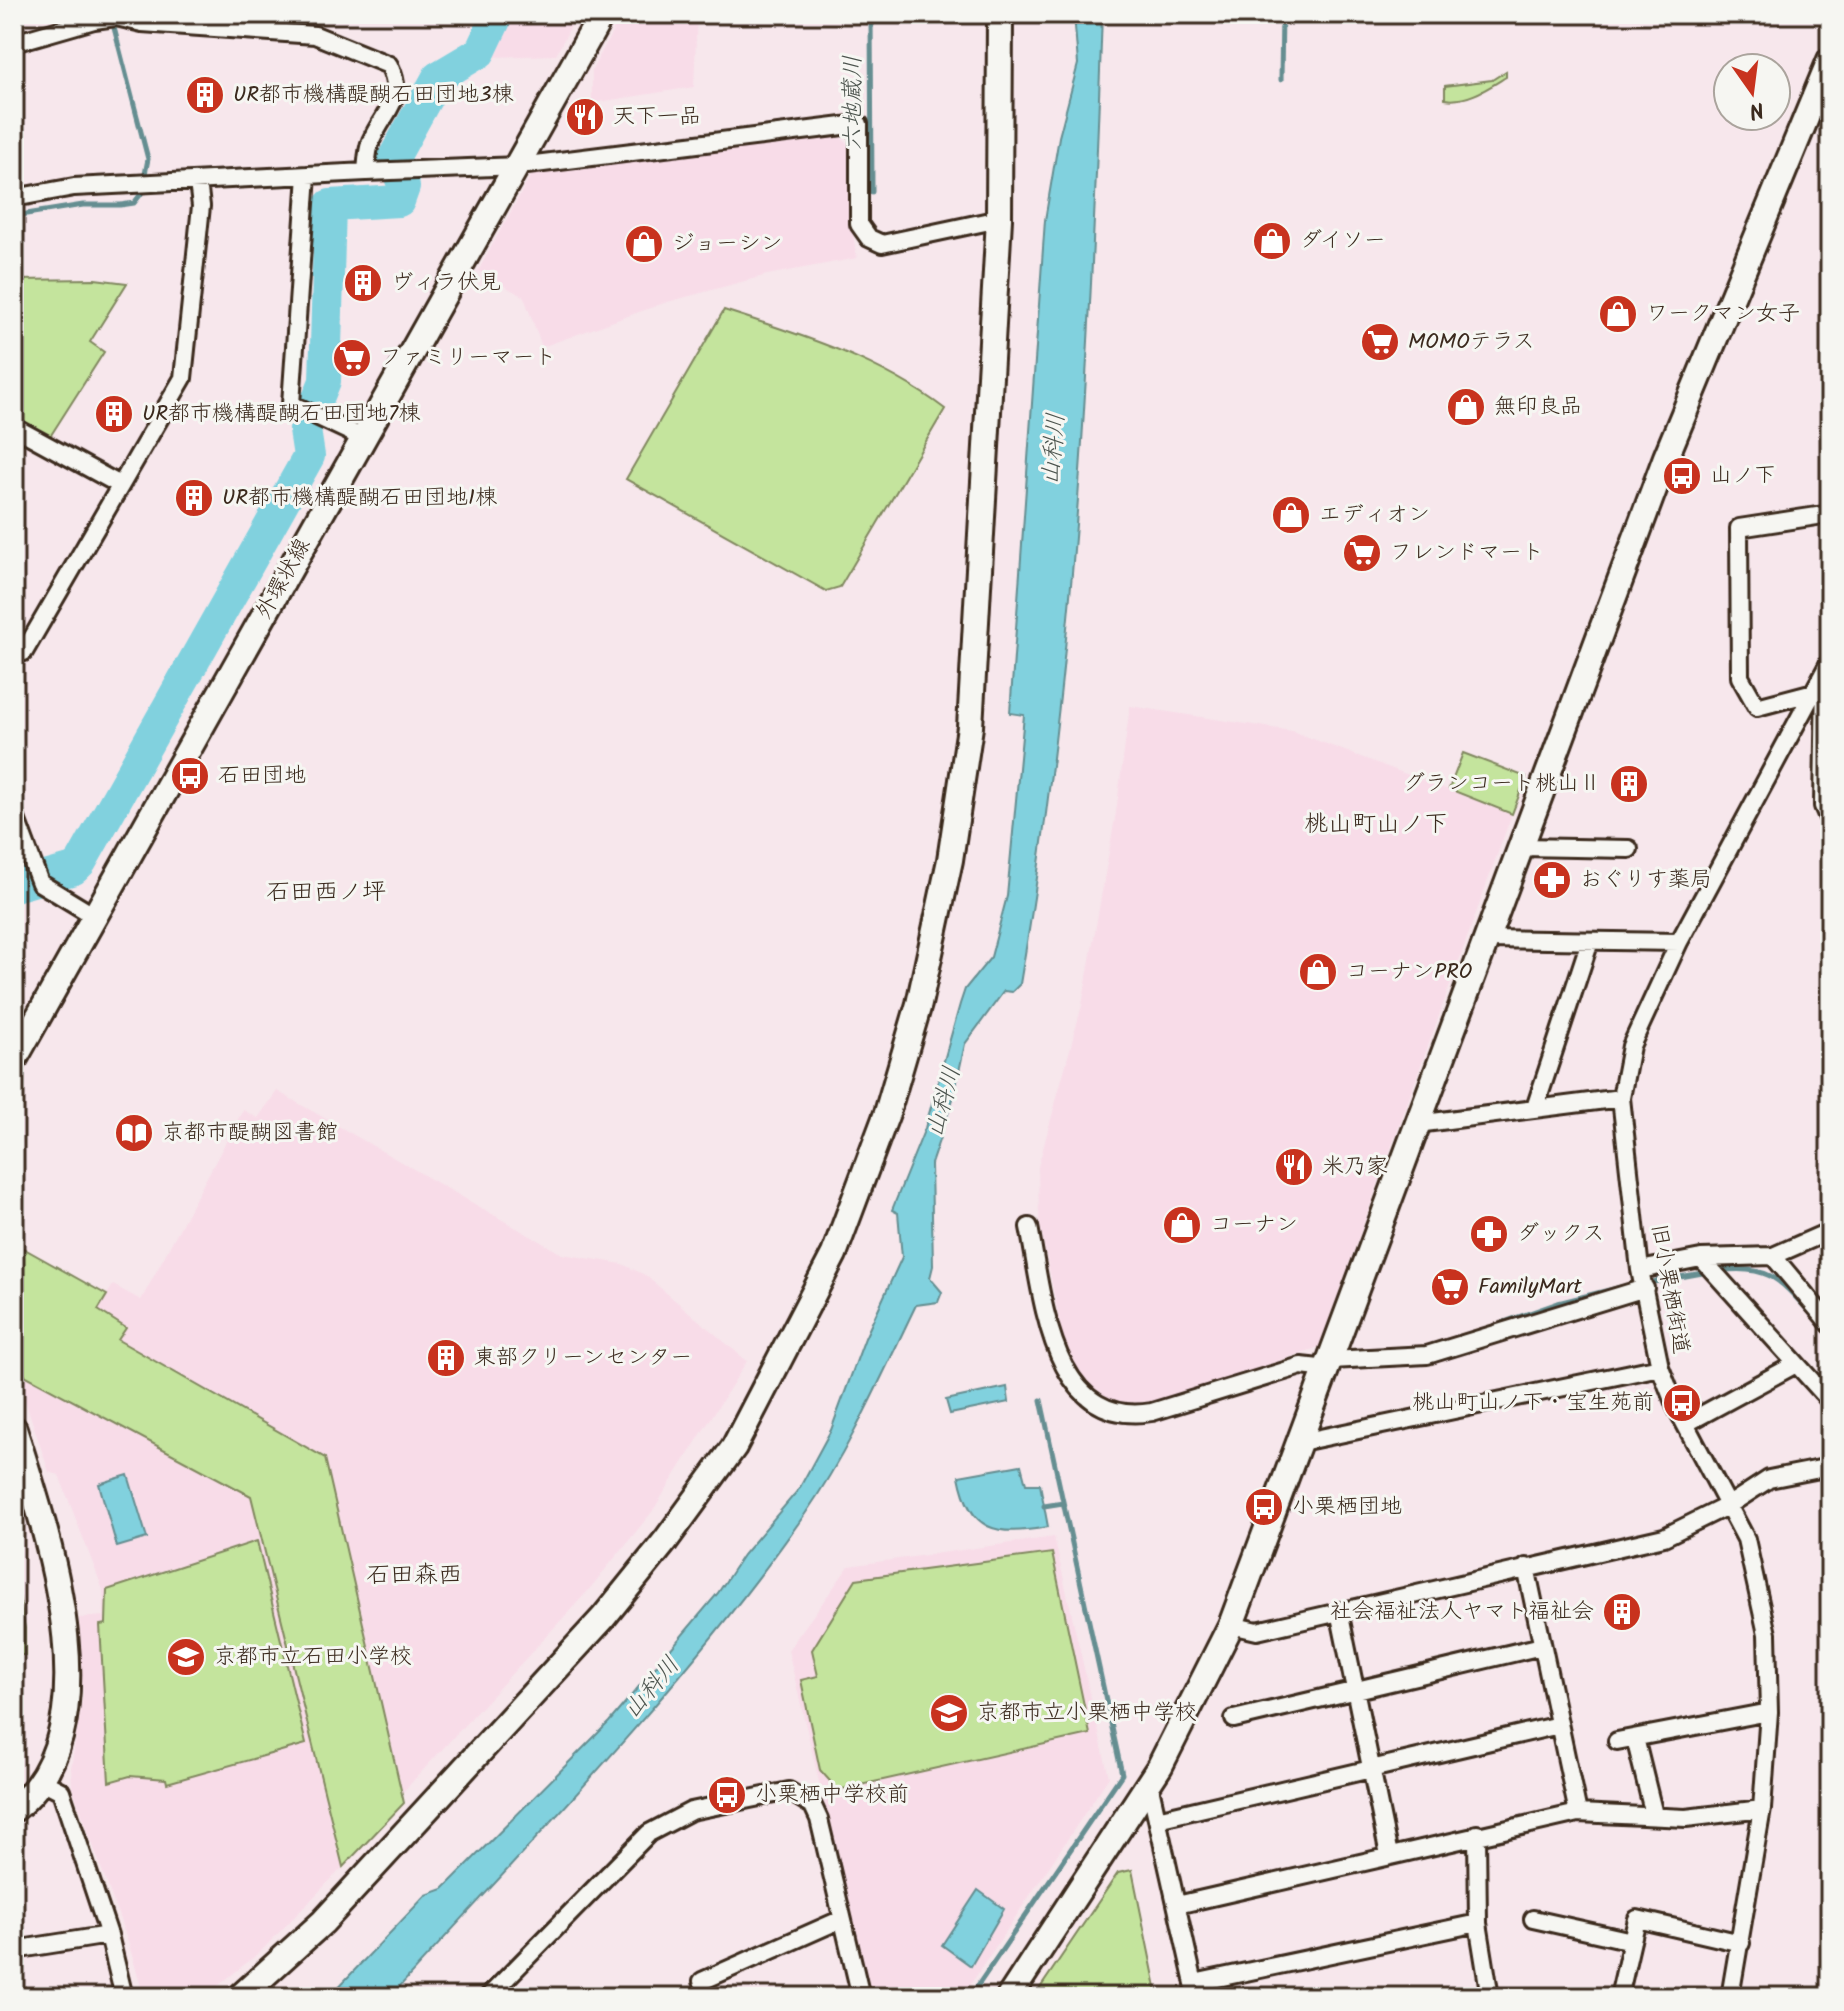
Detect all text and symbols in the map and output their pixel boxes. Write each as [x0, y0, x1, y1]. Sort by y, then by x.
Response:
north arrow [1712, 52, 1792, 132]
water label: 六地蔵川 [834, 55, 873, 151]
building icon: UR都市機構醍醐石田団地3棟 [184, 74, 226, 116]
place label: UR都市機構醍醐石田団地3棟 [233, 78, 514, 113]
text: N [1745, 90, 1767, 128]
restaurant icon: 天下一品 [564, 96, 606, 138]
place label: 天下一品 [613, 100, 701, 135]
shop icon: ダイソー [1251, 220, 1293, 262]
shop icon: ジョーシン [623, 223, 665, 265]
place label: ダイソー [1300, 224, 1386, 259]
place label: ジョーシン [672, 227, 782, 262]
building icon: ヴィラ伏見 [342, 262, 384, 304]
place label: ヴィラ伏見 [391, 266, 501, 301]
shop icon: ワークマン女子 [1597, 293, 1639, 335]
place label: ワークマン女子 [1646, 297, 1800, 332]
supermarket icon: MOMOテラス [1359, 321, 1401, 363]
place label: MOMOテラス [1408, 325, 1535, 360]
supermarket icon: ファミリーマート [331, 337, 373, 379]
place label: ファミリーマート [380, 341, 556, 376]
shop icon: 無印良品 [1445, 386, 1487, 428]
place label: 無印良品 [1494, 390, 1582, 425]
building icon: UR都市機構醍醐石田団地7棟 [93, 393, 135, 435]
place label: UR都市機構醍醐石田団地7棟 [142, 397, 420, 432]
water label: 山科川 [1031, 411, 1077, 487]
bus stop icon: 山ノ下 [1661, 455, 1703, 497]
place label: 山ノ下 [1710, 459, 1776, 494]
building icon: UR都市機構醍醐石田団地1棟 [173, 477, 215, 519]
place label: UR都市機構醍醐石田団地1棟 [222, 481, 497, 516]
shop icon: エディオン [1270, 494, 1312, 536]
place label: エディオン [1319, 498, 1430, 533]
street label: 外環状線 [247, 532, 321, 626]
supermarket icon: フレンドマート [1341, 532, 1383, 574]
place label: フレンドマート [1390, 536, 1544, 571]
bus stop icon: 石田団地 [169, 755, 211, 797]
place label: 石田団地 [218, 759, 306, 794]
building icon: グランコート桃山Ⅱ [1608, 763, 1650, 805]
place label: グランコート桃山Ⅱ [1403, 767, 1601, 802]
district label: 桃山町山ノ下 [1304, 805, 1448, 844]
pharmacy icon: おぐりす薬局 [1531, 859, 1573, 901]
place label: おぐりす薬局 [1580, 863, 1712, 898]
district label: 石田西ノ坪 [266, 873, 386, 912]
shop icon: コーナンPRO [1297, 951, 1339, 993]
place label: コーナンPRO [1346, 955, 1473, 990]
water label: 山科川 [916, 1062, 972, 1142]
library icon: 京都市醍醐図書館 [113, 1112, 155, 1154]
place label: 京都市醍醐図書館 [162, 1116, 338, 1151]
restaurant icon: 米乃家 [1273, 1146, 1315, 1188]
place label: 米乃家 [1322, 1150, 1388, 1185]
shop icon: コーナン [1161, 1204, 1203, 1246]
place label: コーナン [1210, 1208, 1298, 1243]
pharmacy icon: ダックス [1468, 1213, 1510, 1255]
place label: ダックス [1517, 1217, 1605, 1252]
street label: 旧小栗栖街道 [1640, 1221, 1698, 1357]
supermarket icon: FamilyMart [1429, 1266, 1471, 1308]
place label: FamilyMart [1478, 1270, 1582, 1305]
building icon: 東部クリーンセンター [425, 1337, 467, 1379]
place label: 東部クリーンセンター [474, 1341, 692, 1376]
bus stop icon: 桃山町山ノ下・宝生苑前 [1661, 1382, 1703, 1424]
place label: 桃山町山ノ下・宝生苑前 [1412, 1386, 1654, 1421]
bus stop icon: 小栗栖団地 [1243, 1486, 1285, 1528]
place label: 小栗栖団地 [1292, 1490, 1402, 1525]
district label: 石田森西 [366, 1556, 462, 1595]
building icon: 社会福祉法人ヤマト福祉会 [1601, 1591, 1643, 1633]
place label: 社会福祉法人ヤマト福祉会 [1330, 1595, 1594, 1630]
school or university icon: 京都市立石田小学校 [165, 1636, 207, 1678]
place label: 京都市立石田小学校 [214, 1640, 412, 1675]
water label: 山科川 [614, 1648, 690, 1728]
school or university icon: 京都市立小栗栖中学校 [928, 1692, 970, 1734]
place label: 京都市立小栗栖中学校 [977, 1696, 1197, 1731]
bus stop icon: 小栗栖中学校前 [706, 1774, 748, 1816]
place label: 小栗栖中学校前 [755, 1778, 909, 1813]

